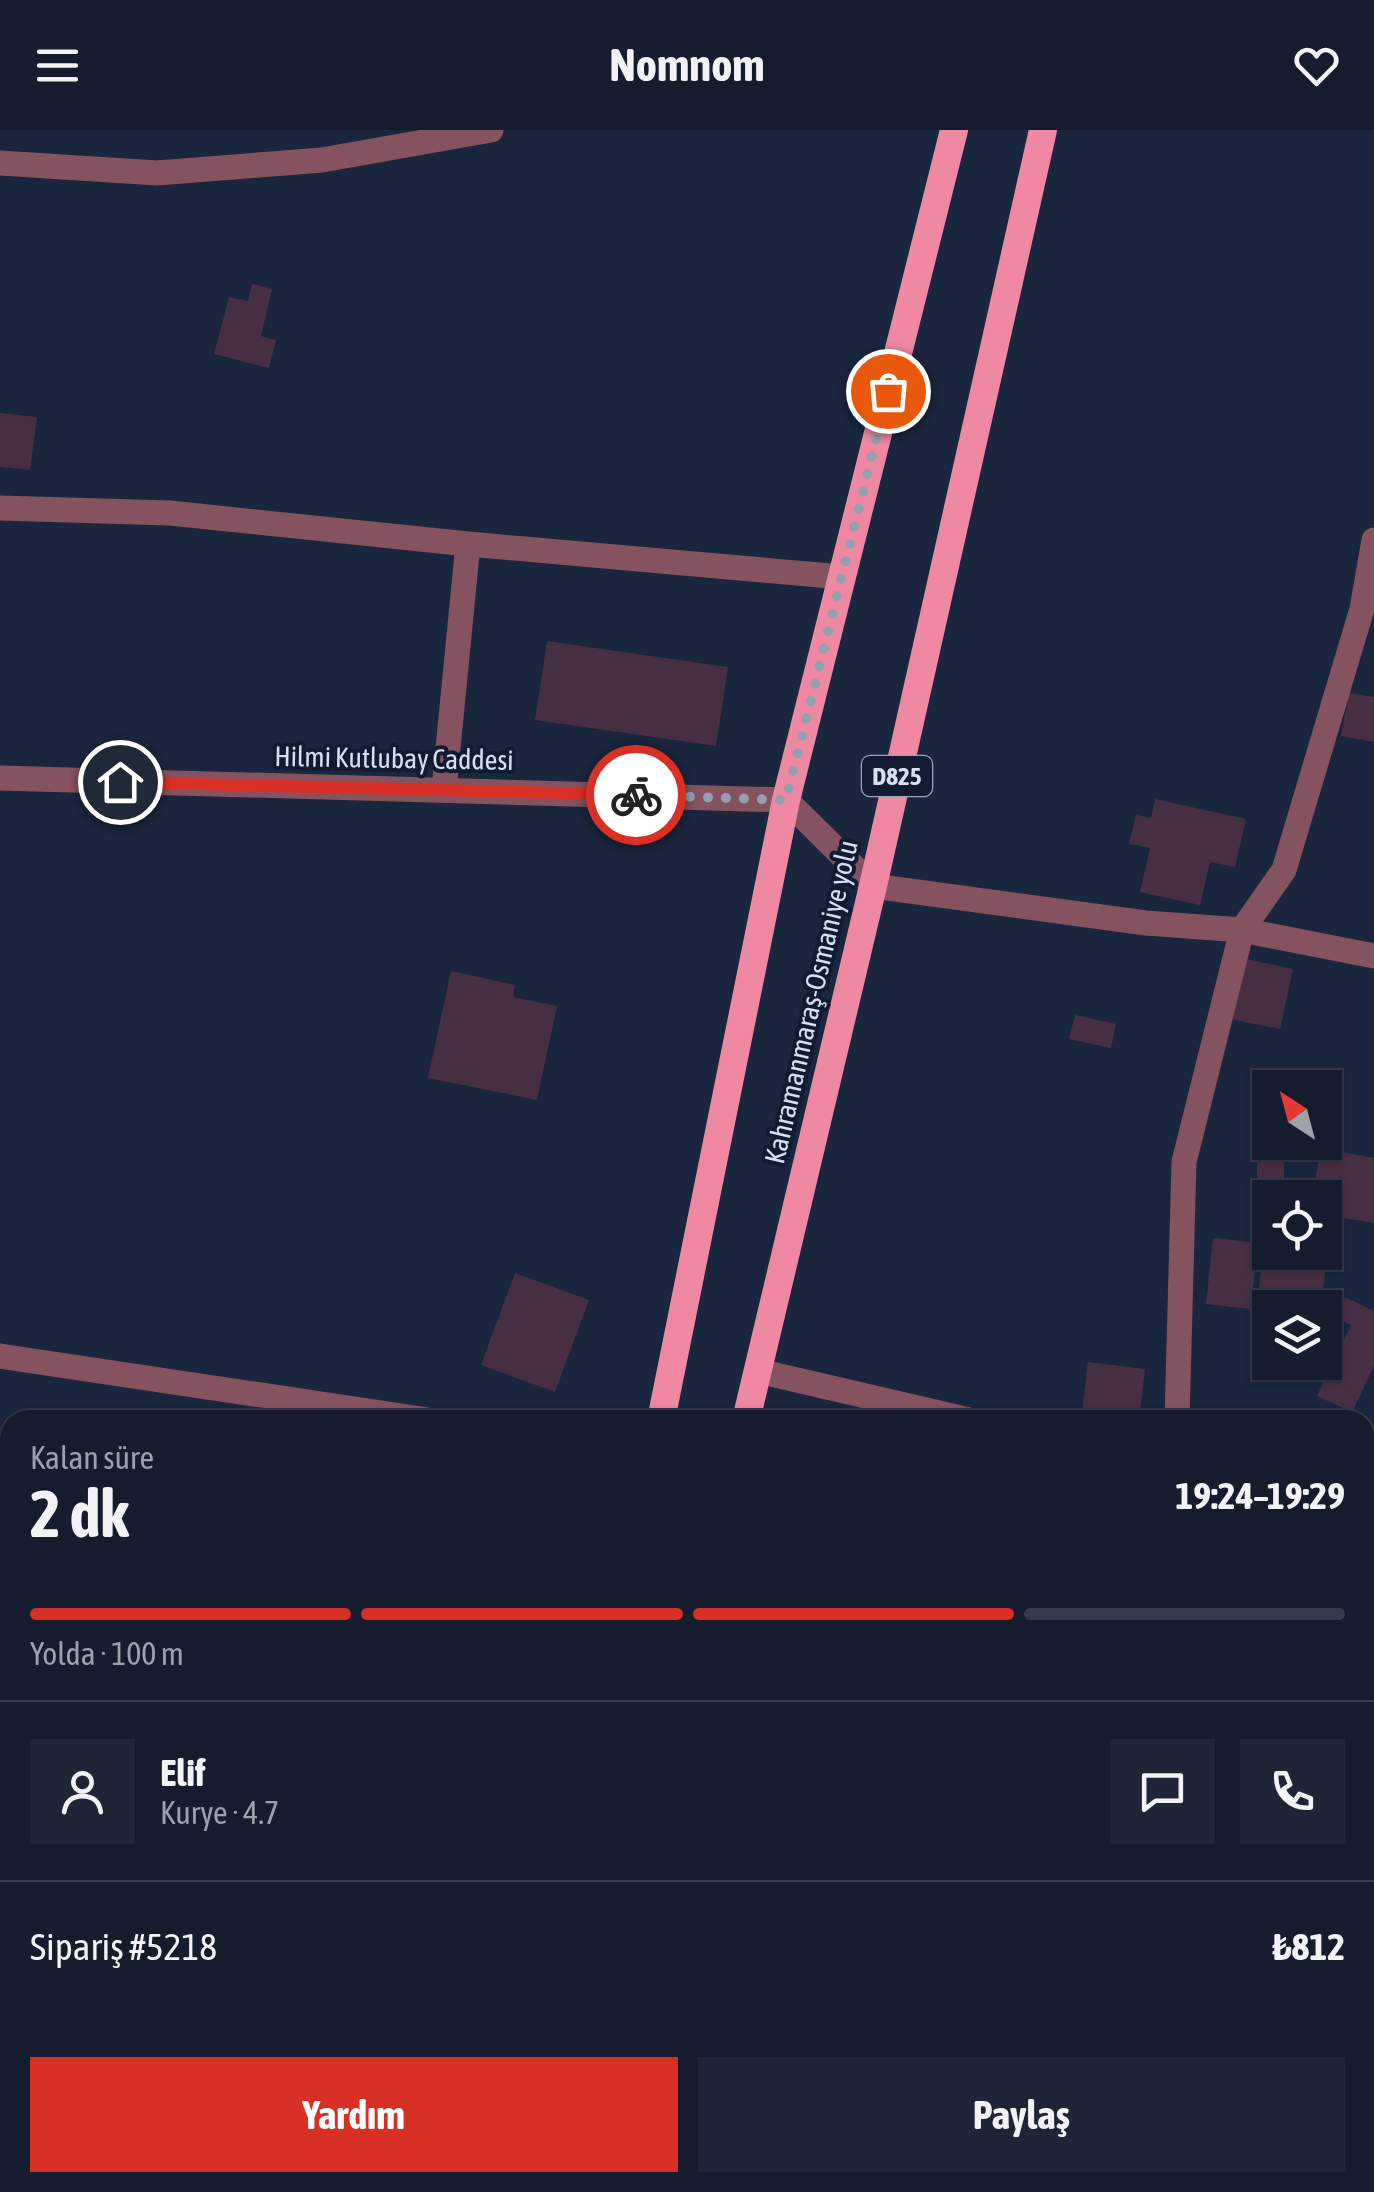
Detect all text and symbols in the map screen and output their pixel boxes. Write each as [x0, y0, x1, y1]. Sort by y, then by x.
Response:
icon: menu [30, 38, 85, 93]
icon: heart [1289, 38, 1344, 93]
text: Nomnom [609, 39, 765, 91]
pin [846, 349, 931, 434]
icon: bag [861, 364, 916, 419]
pin [78, 740, 163, 825]
street label: Hilmi Kutlubay Caddesi [274, 740, 514, 776]
courier [586, 745, 686, 845]
icon: home [93, 755, 148, 810]
road number: D825 [862, 756, 932, 796]
icon: bike [609, 768, 664, 823]
street label: Kahramanmaraş-Osmaniye yolu [758, 837, 864, 1167]
north arrow [1252, 1070, 1342, 1160]
map controls [1252, 1070, 1342, 1380]
button: locate [1252, 1180, 1342, 1270]
button: layers [1252, 1290, 1342, 1380]
text: Kalan süre [30, 1439, 154, 1476]
text: 19:24–19:29 [1175, 1474, 1345, 1517]
text: 2 dk [30, 1476, 129, 1551]
text: Yolda · 100 m [30, 1635, 184, 1672]
button: person [30, 1739, 135, 1844]
button: chat [1110, 1739, 1215, 1844]
button: phone [1240, 1739, 1345, 1844]
text: Elif [160, 1751, 206, 1794]
text: Kurye · 4.7 [160, 1794, 279, 1831]
text: Sipariş #5218 [30, 1925, 217, 1968]
text: ₺812 [1272, 1925, 1345, 1968]
button: Yardım [30, 2057, 678, 2172]
button: Paylaş [698, 2057, 1345, 2172]

